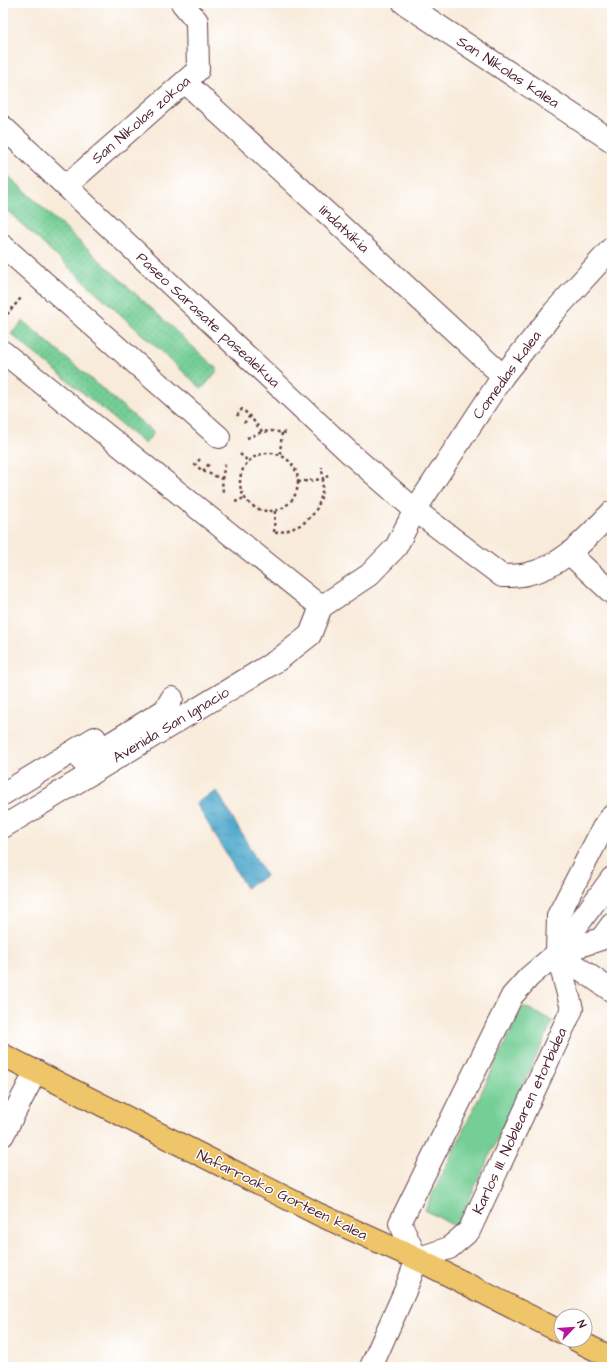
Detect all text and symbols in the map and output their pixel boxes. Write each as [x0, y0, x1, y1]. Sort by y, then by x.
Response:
street label: San Nikolas kalea [453, 31, 564, 113]
street label: San Nikolas zokoa [87, 71, 195, 169]
street label: Iindatxikia [314, 200, 374, 258]
street label: Paseo Sarasate pasealekua [131, 248, 285, 393]
street label: Comedias kalea [468, 326, 547, 424]
street label: Avenida San Ignacio [109, 682, 234, 769]
street label: Karlos III. Noblearen etorbidea [467, 1024, 573, 1218]
street label: Nafarroako Gorteen kalea [193, 1144, 371, 1246]
north arrow [553, 1308, 593, 1348]
text: N [573, 1318, 590, 1330]

